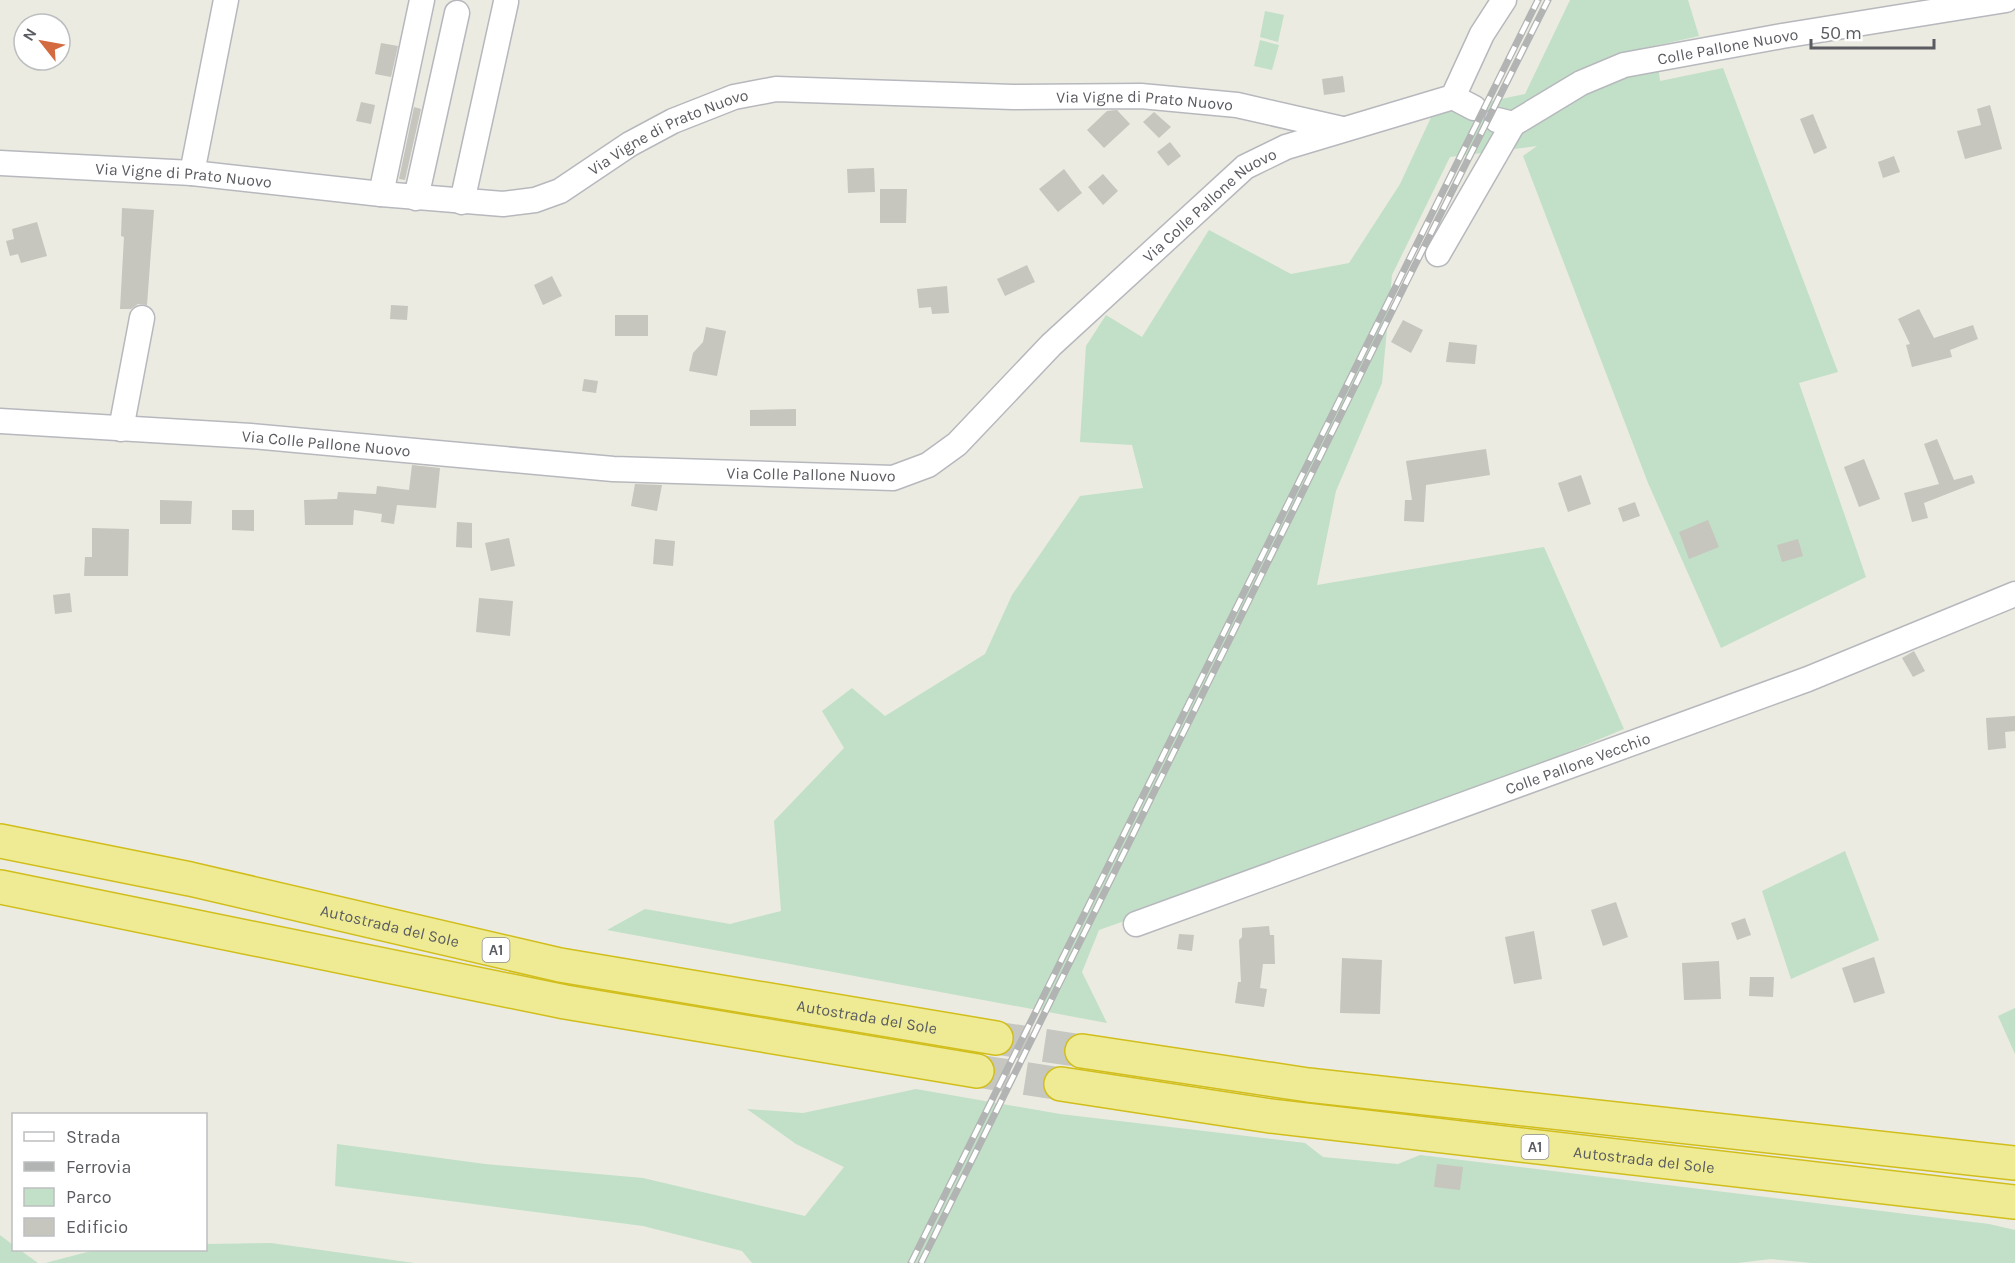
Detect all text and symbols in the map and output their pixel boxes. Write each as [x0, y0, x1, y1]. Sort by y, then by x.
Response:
north arrow [12, 12, 72, 72]
scale bar [1811, 12, 1934, 50]
text: 50 m [1820, 22, 1862, 44]
text: N [18, 25, 41, 44]
street label: Colle Pallone Nuovo [1656, 25, 1800, 69]
street label: Via Vigne di Prato Nuovo [585, 85, 750, 179]
street label: Via Vigne di Prato Nuovo [1056, 87, 1234, 115]
street label: Via Colle Pallone Nuovo [1139, 144, 1280, 266]
street label: Via Vigne di Prato Nuovo [95, 159, 273, 192]
street label: Via Colle Pallone Nuovo [241, 426, 411, 461]
street label: Via Colle Pallone Nuovo [726, 464, 896, 485]
street label: Colle Pallone Vecchio [1503, 728, 1653, 799]
street label: Autostrada del Sole [318, 901, 461, 951]
road number: A1 [482, 938, 510, 962]
street label: Autostrada del Sole [795, 996, 939, 1038]
legend [12, 1113, 207, 1251]
text: Strada [66, 1126, 121, 1148]
road number: A1 [1522, 1135, 1549, 1159]
street label: Autostrada del Sole [1572, 1142, 1716, 1177]
text: Ferrovia [66, 1156, 131, 1178]
text: Parco [66, 1186, 112, 1208]
text: Edificio [66, 1216, 128, 1238]

